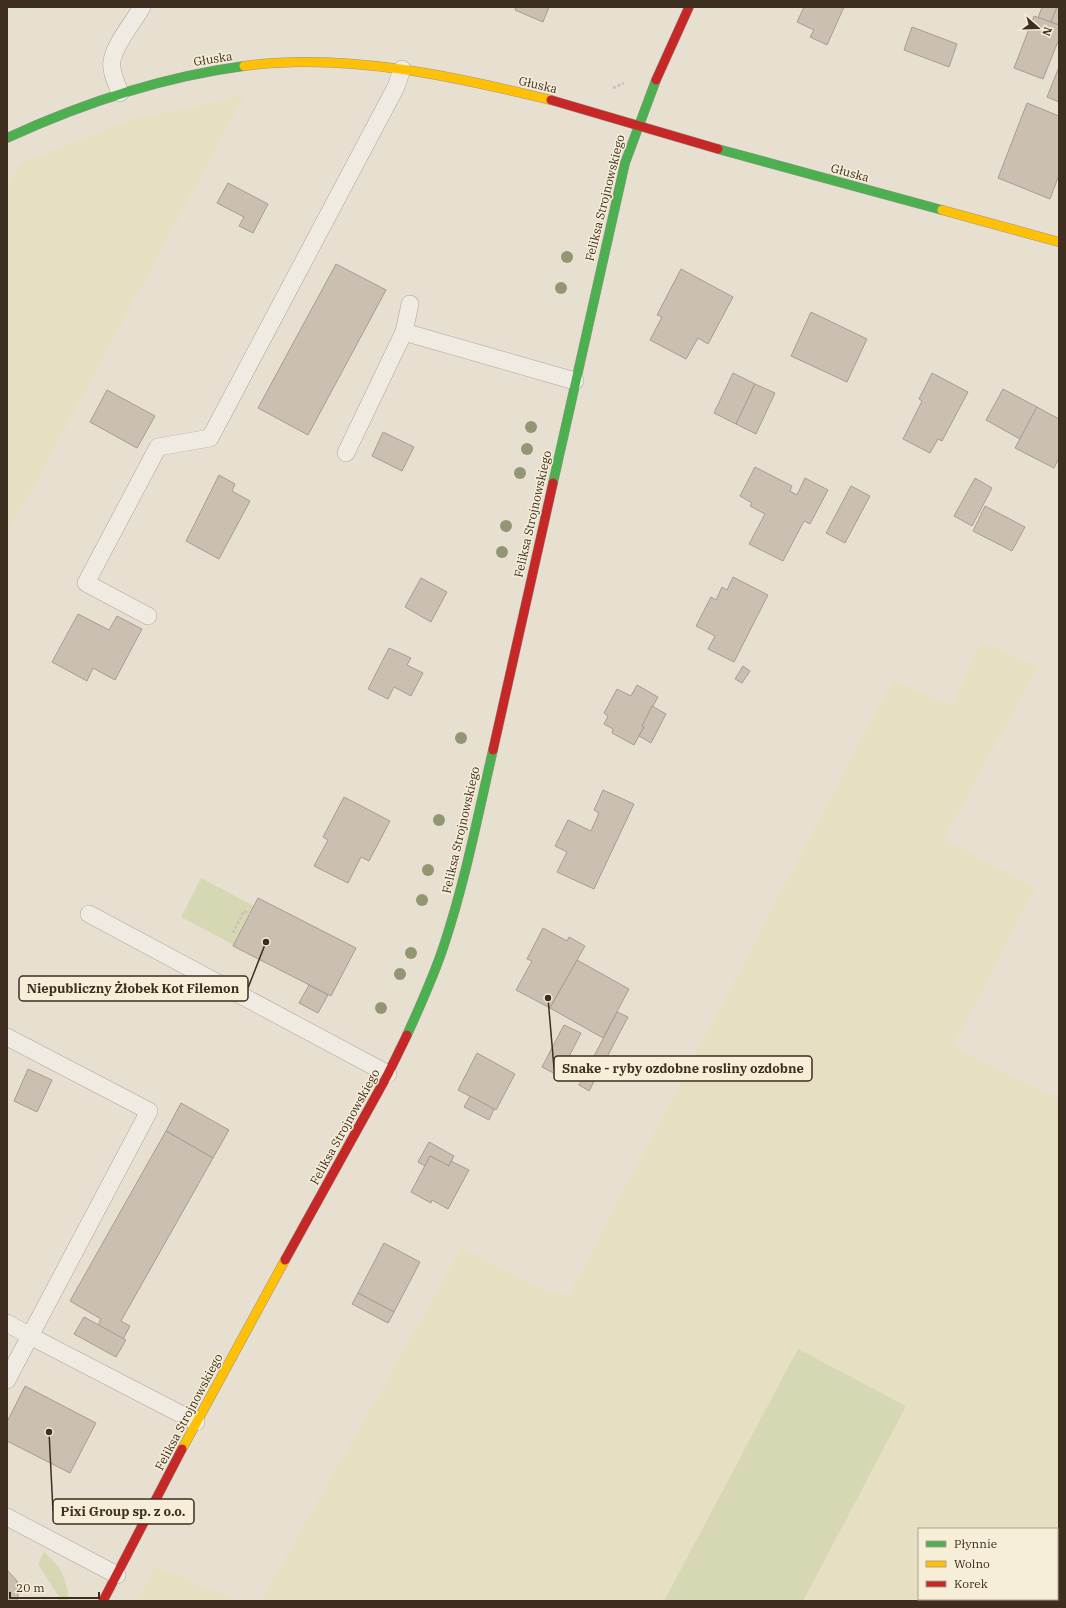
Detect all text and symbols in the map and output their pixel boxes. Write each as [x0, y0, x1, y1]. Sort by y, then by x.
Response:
north arrow [1018, 8, 1058, 48]
text: N [1039, 25, 1055, 38]
street label: Głuska [192, 48, 234, 69]
street label: Głuska [517, 73, 559, 96]
street label: Feliksa Strojnowskiego [582, 133, 628, 263]
street label: Głuska [829, 160, 871, 185]
street label: Feliksa Strojnowskiego [511, 449, 554, 579]
street label: Feliksa Strojnowskiego [439, 765, 482, 895]
callout: Niepubliczny Żłobek Kot Filemon [19, 976, 248, 1001]
text: Niepubliczny Żłobek Kot Filemon [27, 980, 240, 997]
callout: Snake - ryby ozdobne rosliny ozdobne [554, 1056, 812, 1081]
text: Snake - ryby ozdobne rosliny ozdobne [562, 1060, 804, 1077]
street label: Feliksa Strojnowskiego [306, 1066, 383, 1187]
street label: Feliksa Strojnowskiego [151, 1351, 226, 1473]
callout: Pixi Group sp. z o.o. [53, 1499, 194, 1524]
text: Pixi Group sp. z o.o. [61, 1503, 185, 1520]
legend [918, 1528, 1058, 1600]
text: Płynnie [954, 1536, 997, 1551]
text: Wolno [954, 1556, 990, 1571]
scale bar [10, 1574, 99, 1600]
text: Korek [954, 1576, 988, 1591]
text: 20 m [16, 1580, 45, 1595]

